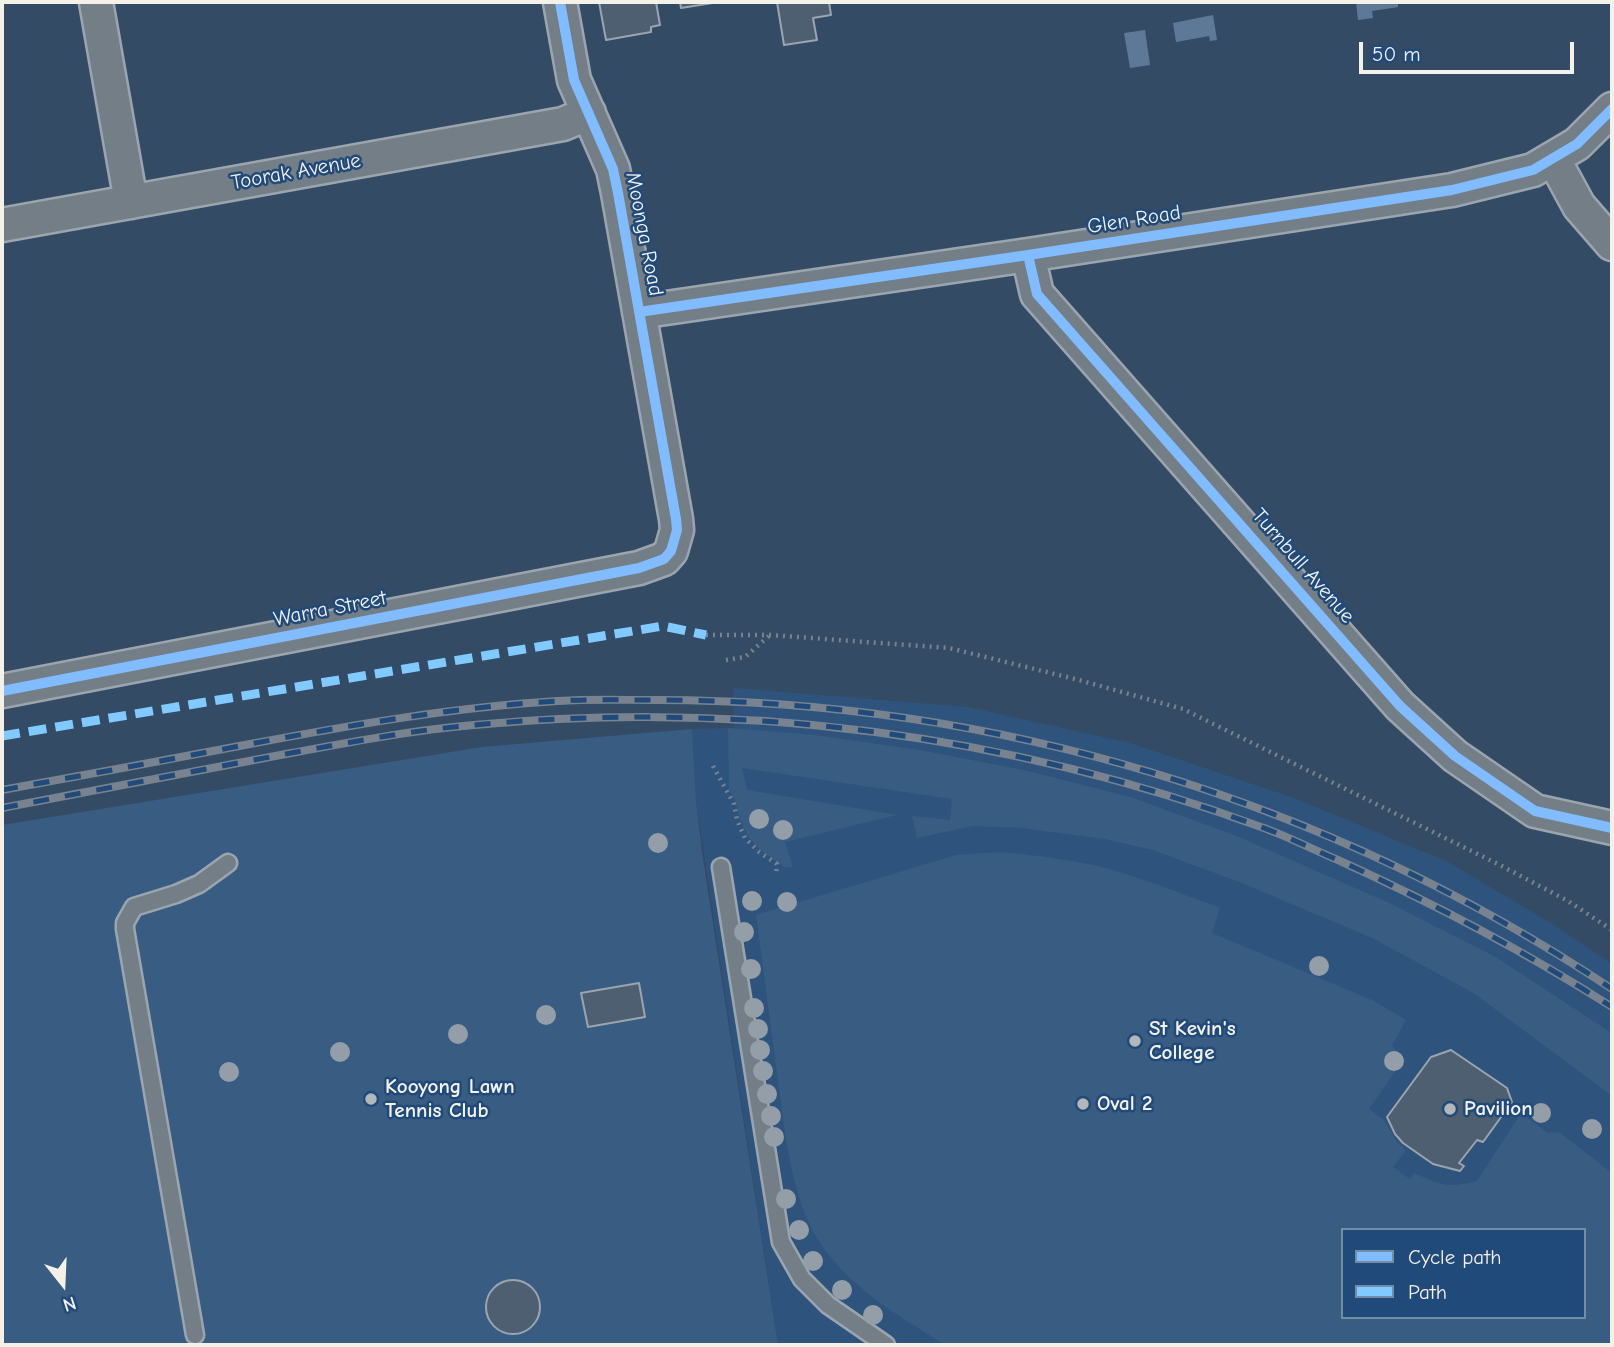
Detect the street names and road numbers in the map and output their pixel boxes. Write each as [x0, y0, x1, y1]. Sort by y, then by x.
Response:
street label: Toorak Avenue [229, 148, 363, 196]
street label: Moonga Road [620, 170, 668, 298]
street label: Glen Road [1086, 200, 1182, 240]
street label: Turnbull Avenue [1246, 503, 1360, 629]
street label: Warra Street [271, 586, 389, 632]

